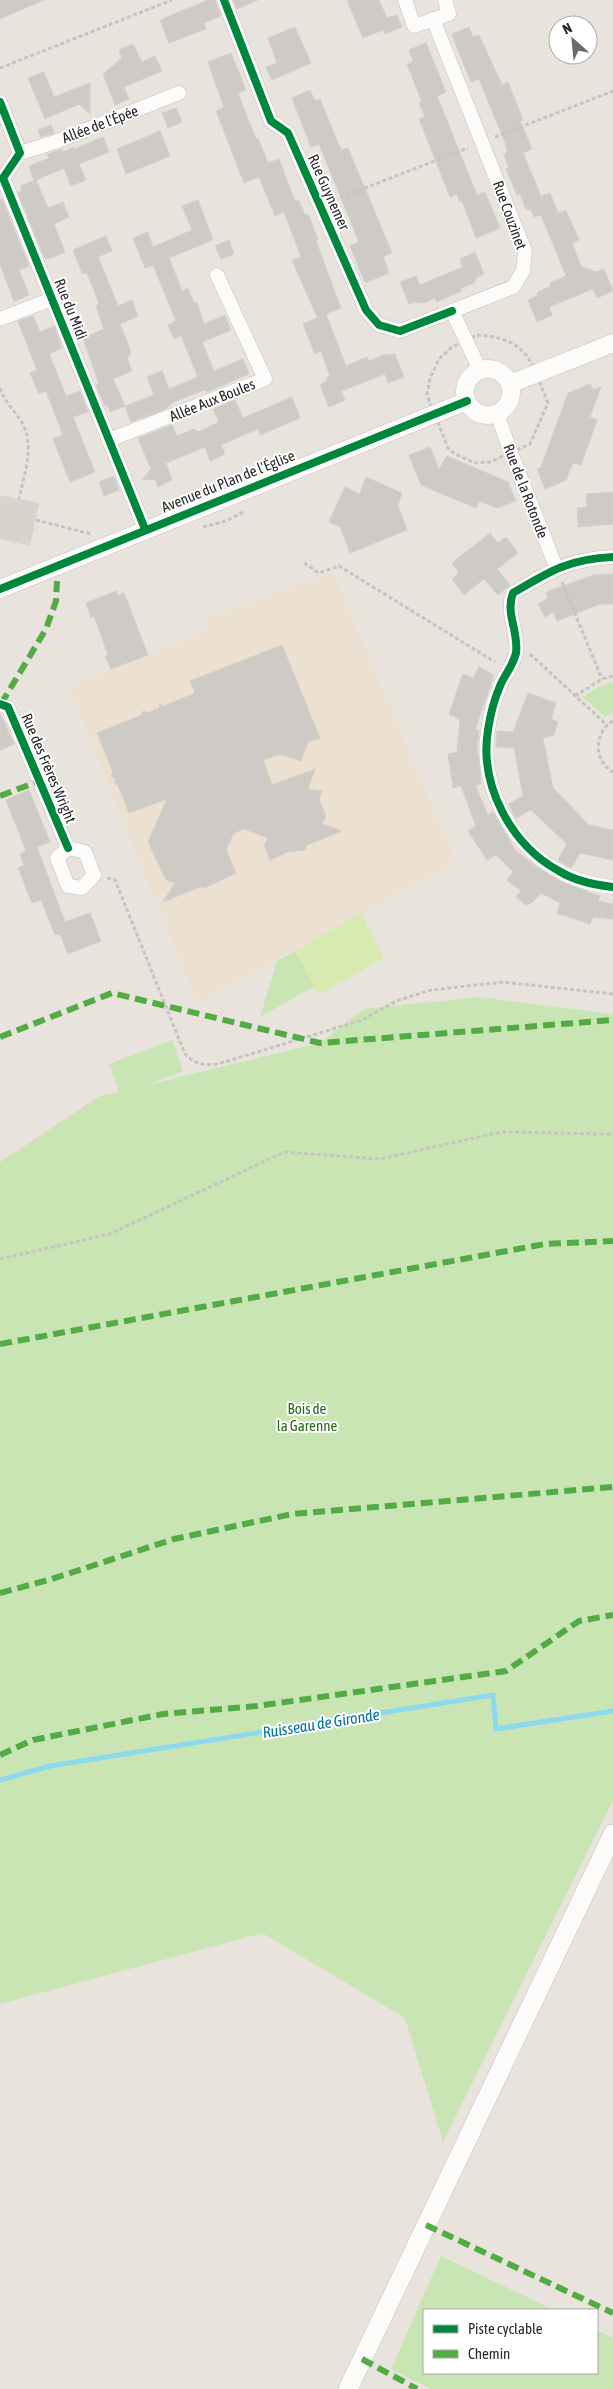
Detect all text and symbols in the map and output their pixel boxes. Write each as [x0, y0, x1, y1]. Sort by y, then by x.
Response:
north arrow [548, 15, 598, 65]
text: N [560, 19, 574, 37]
street label: Allée de l'Épée [60, 102, 141, 146]
street label: Rue Guynemer [305, 151, 353, 233]
street label: Rue Couzinet [490, 178, 530, 252]
street label: Rue du Midi [51, 276, 91, 342]
street label: Allée Aux Boules [167, 375, 257, 425]
street label: Rue de la Rotonde [500, 441, 552, 541]
street label: Avenue du Plan de l'Église [159, 446, 297, 516]
street label: Rue des Frères Wright [18, 711, 80, 825]
park label: Bois de la Garenne [277, 1400, 337, 1434]
water label: Ruisseau de Gironde [261, 1705, 381, 1741]
legend [423, 2309, 598, 2374]
text: Piste cyclable [468, 2320, 543, 2337]
text: Chemin [468, 2345, 510, 2362]

